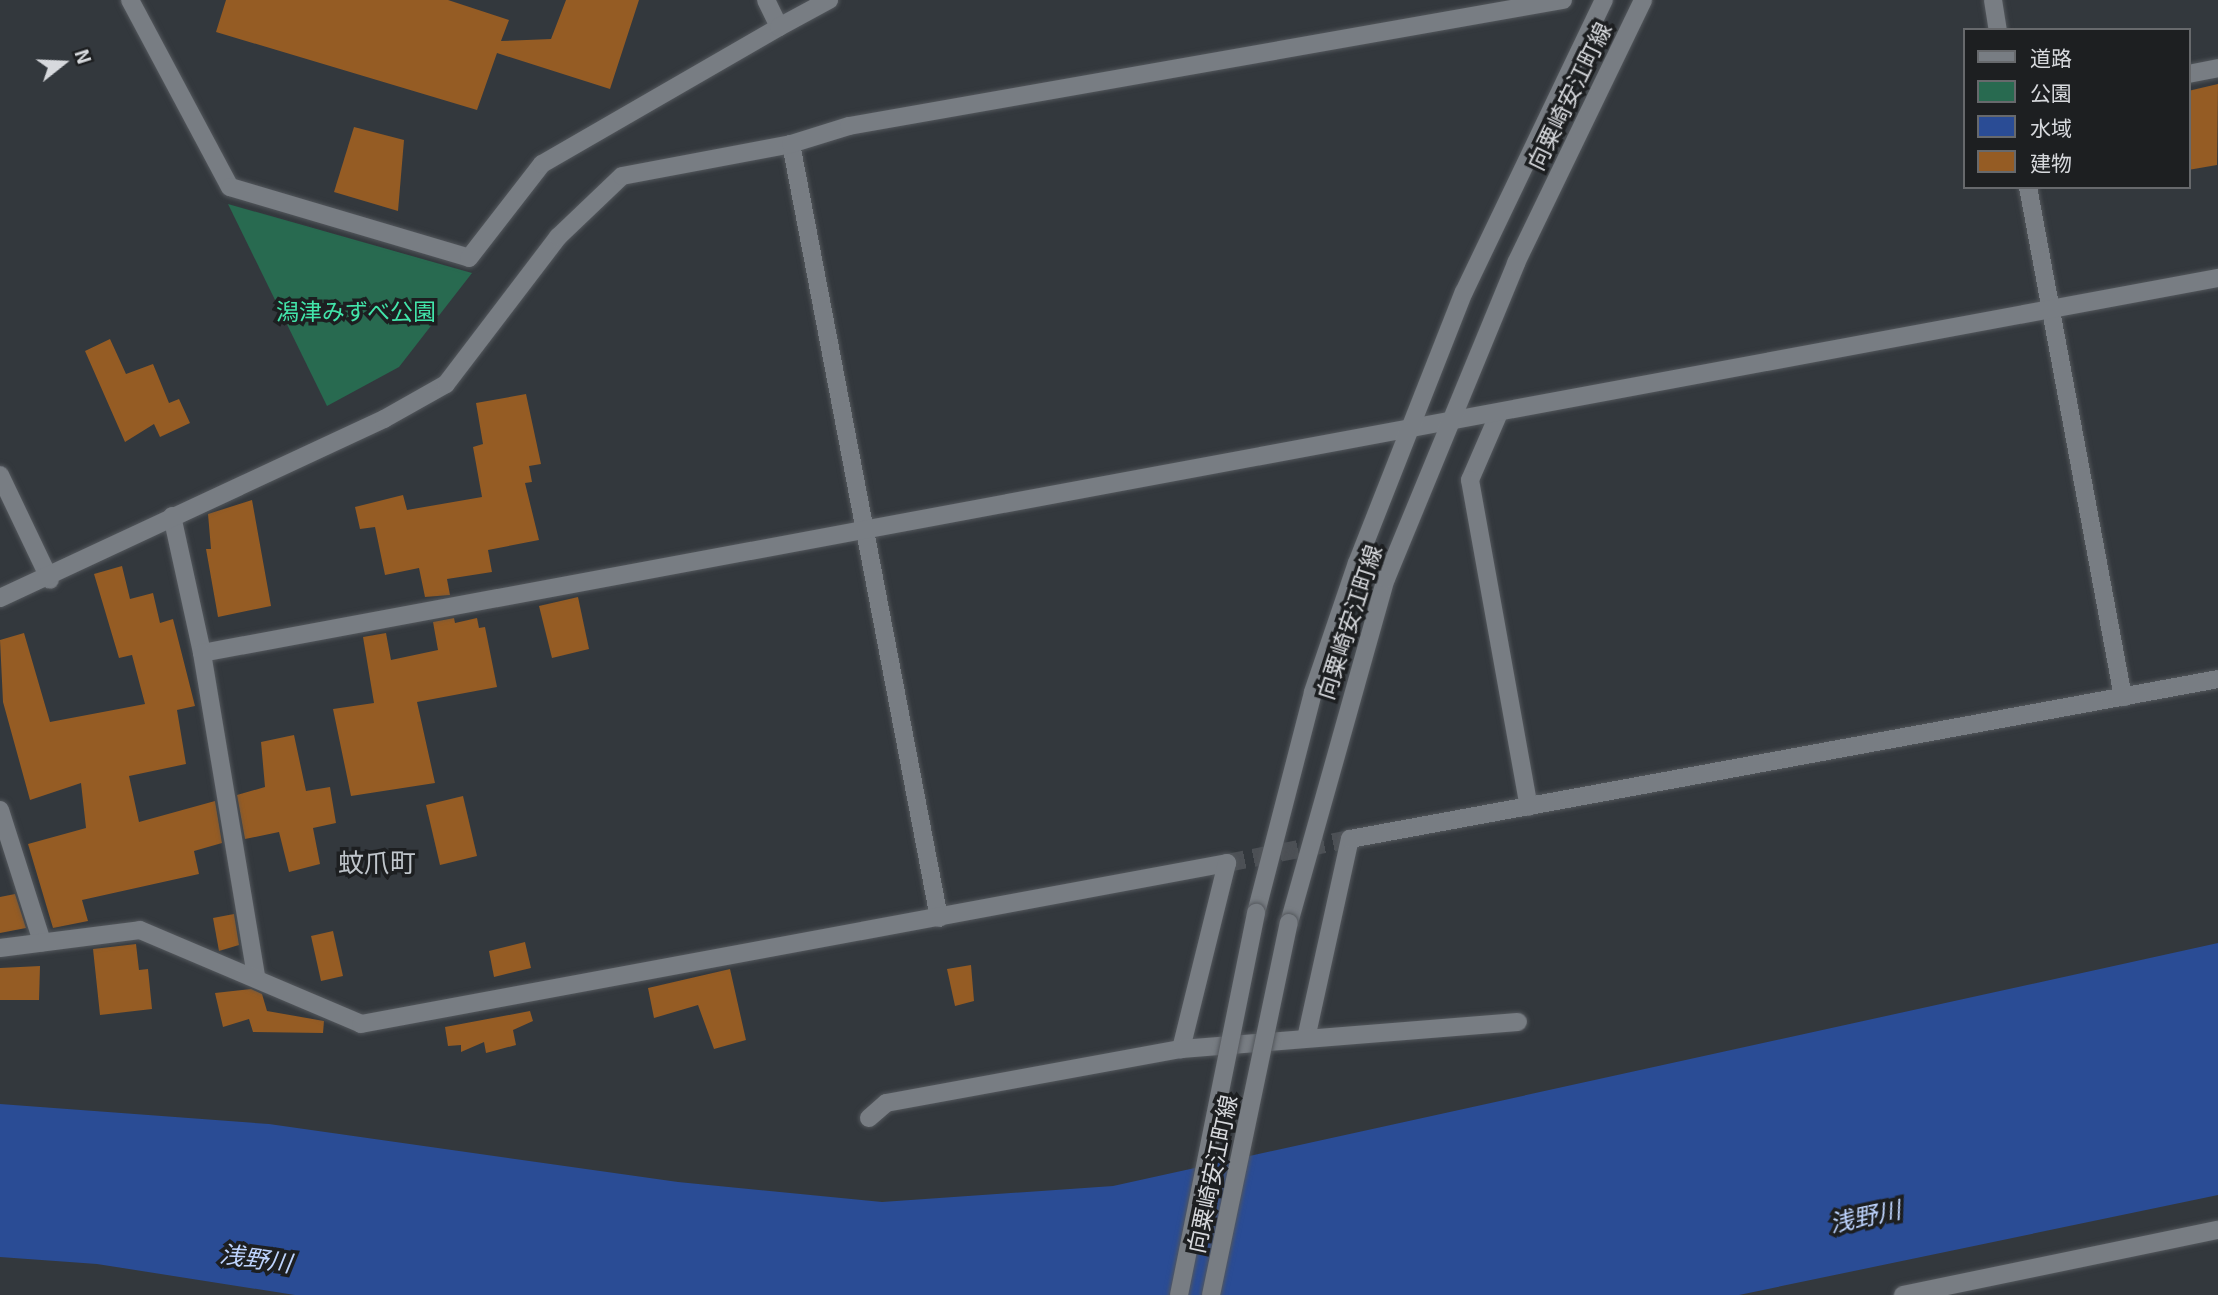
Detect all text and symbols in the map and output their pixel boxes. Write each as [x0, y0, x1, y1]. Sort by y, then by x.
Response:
street label: 向粟崎安江町線 [1521, 18, 1617, 174]
north arrow [28, 28, 98, 98]
legend [1962, 28, 2190, 189]
text: 道路 [2030, 45, 2072, 70]
text: N [70, 46, 97, 66]
text: 公園 [2030, 80, 2072, 105]
text: 水域 [2030, 115, 2072, 140]
text: 建物 [2030, 150, 2072, 175]
park label: 潟津みずべ公園 [276, 297, 436, 325]
street label: 向粟崎安江町線 [1311, 541, 1387, 703]
district label: 蚊爪町 [338, 846, 416, 878]
street label: 向粟崎安江町線 [1182, 1092, 1242, 1256]
water label: 浅野川 [1827, 1194, 1903, 1238]
water label: 浅野川 [218, 1239, 294, 1277]

